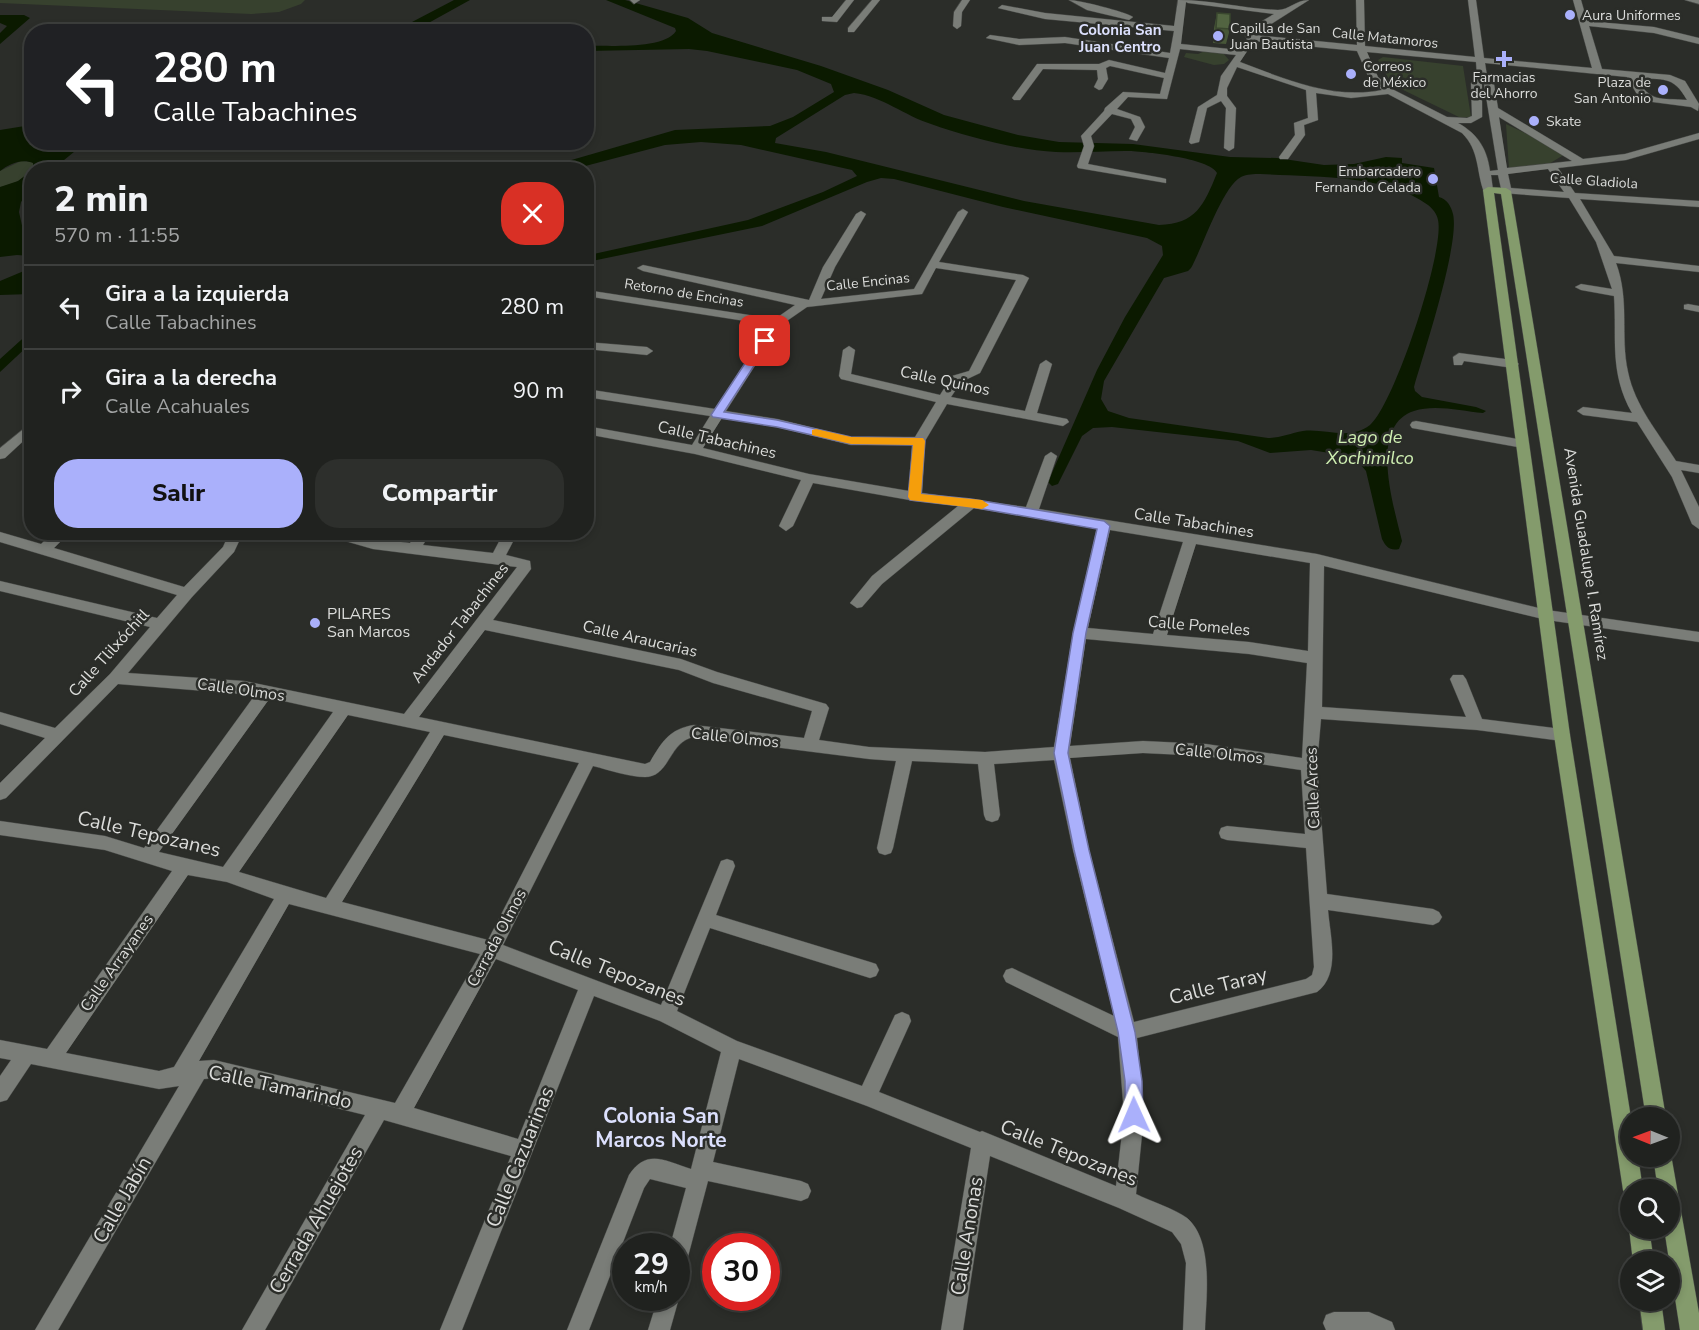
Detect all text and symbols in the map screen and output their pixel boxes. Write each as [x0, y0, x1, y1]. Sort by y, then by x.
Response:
place label: Aura Uniformes [1582, 6, 1681, 25]
marker: Aura Uniformes [1563, 8, 1577, 22]
place label: Capilla de San Juan Bautista [1229, 19, 1321, 54]
district label: Colonia San Juan Centro [1078, 20, 1161, 57]
street label: Calle Matamoros [1331, 23, 1439, 53]
marker: Capilla de San Juan Bautista [1211, 29, 1225, 43]
text: 280 m [153, 40, 277, 97]
icon: left [54, 48, 132, 126]
marker: Farmacias del Ahorro [1497, 52, 1511, 66]
place label: Correos de México [1363, 57, 1427, 92]
marker: Correos de México [1344, 67, 1358, 81]
place label: Farmacias del Ahorro [1470, 68, 1538, 103]
place label: Plaza de San Antonio [1574, 73, 1651, 108]
marker: Plaza de San Antonio [1656, 83, 1670, 97]
text: Calle Tabachines [153, 94, 358, 131]
place label: Skate [1546, 112, 1581, 131]
marker: Skate [1527, 114, 1541, 128]
place label: Embarcadero Fernando Celada [1315, 162, 1421, 197]
street label: Calle Gladiola [1549, 168, 1639, 194]
marker: Embarcadero Fernando Celada [1426, 172, 1440, 186]
text: 2 min [54, 175, 149, 224]
button: close [501, 182, 564, 245]
text: 570 m · 11:55 [54, 222, 180, 249]
street label: Calle Encinas [825, 268, 911, 296]
street label: Retorno de Encinas [623, 274, 745, 312]
text: Gira a la izquierda [105, 279, 289, 309]
icon: left [54, 291, 87, 324]
text: 280 m [500, 292, 564, 322]
text: Calle Tabachines [105, 309, 257, 336]
pin [739, 315, 790, 366]
icon: arrive [748, 324, 781, 357]
street label: Calle Quinos [898, 361, 992, 401]
text: Gira a la derecha [105, 363, 277, 393]
icon: right [54, 375, 87, 408]
text: 90 m [513, 376, 564, 406]
text: Calle Acahuales [105, 393, 250, 420]
street label: Calle Tabachines [655, 416, 779, 464]
water label: Lago de Xochimilco [1325, 425, 1414, 470]
street label: Avenida Guadalupe I. Ramírez [1558, 446, 1614, 662]
button: Salir [54, 459, 303, 528]
button: Compartir [315, 459, 564, 528]
street label: Calle Tabachines [1132, 503, 1256, 543]
street label: Andador Tabachines [406, 558, 514, 688]
place label: PILARES San Marcos [327, 603, 410, 643]
street label: Calle Tlilxóchitl [64, 604, 155, 702]
street label: Calle Pomeles [1147, 611, 1251, 641]
street label: Calle Araucarias [580, 615, 700, 663]
marker: PILARES San Marcos [308, 616, 322, 630]
street label: Calle Olmos [196, 673, 286, 707]
street label: Calle Olmos [690, 722, 780, 754]
street label: Calle Olmos [1174, 738, 1264, 770]
street label: Calle Arces [1301, 747, 1325, 829]
street label: Calle Tepozanes [75, 804, 223, 864]
street label: Cerrada Olmos [462, 885, 532, 991]
street label: Calle Arrayanes [75, 910, 159, 1016]
street label: Calle Tepozanes [544, 933, 690, 1013]
street label: Calle Taray [1166, 961, 1271, 1011]
street label: Calle Tamarindo [206, 1059, 354, 1115]
street label: Calle Cazuarinas [479, 1083, 561, 1231]
position arrow [1102, 1083, 1166, 1147]
district label: Colonia San Marcos Norte [595, 1102, 727, 1154]
north arrow [1620, 1107, 1680, 1167]
map controls [1620, 1107, 1680, 1311]
street label: Calle Tepozanes [996, 1113, 1142, 1193]
street label: Cerrada Ahuejotes [263, 1141, 369, 1299]
street label: Calle Jabín [86, 1152, 158, 1248]
street label: Calle Anonas [944, 1175, 990, 1297]
button: search [1620, 1179, 1680, 1239]
speed limit sign: 30 [702, 1233, 780, 1311]
text: 29 [633, 1244, 669, 1285]
button: layers [1620, 1251, 1680, 1311]
text: km/h [634, 1277, 668, 1297]

